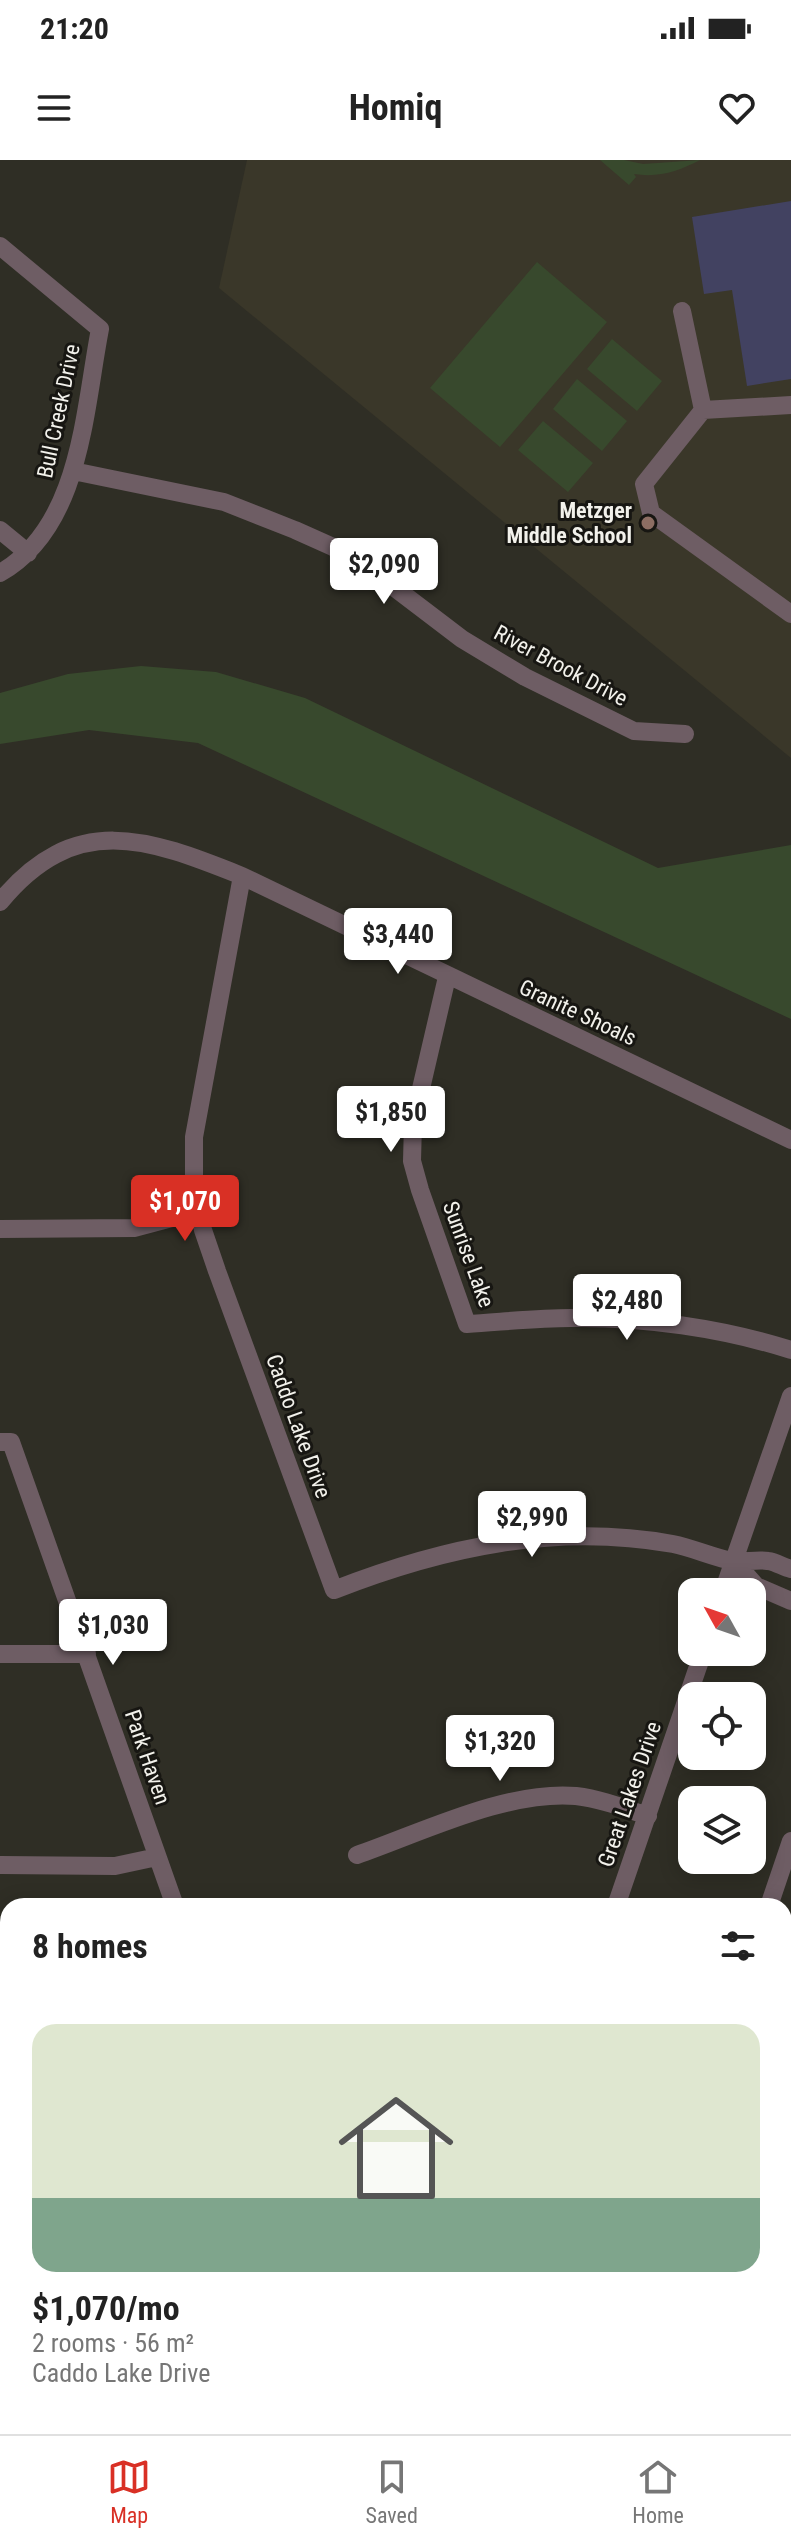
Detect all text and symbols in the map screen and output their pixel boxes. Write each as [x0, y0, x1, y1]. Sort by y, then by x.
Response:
text: 21:20 [40, 11, 109, 46]
icon: menu [32, 86, 76, 130]
icon: heart [715, 86, 759, 130]
text: Homiq [349, 87, 442, 129]
street label: Bull Creek Drive [32, 342, 85, 480]
place label: Metzger Middle School [507, 498, 632, 548]
marker: Metzger Middle School [639, 514, 657, 532]
pin: $2,090 [319, 538, 449, 606]
text: $2,090 [348, 549, 420, 579]
street label: River Brook Drive [490, 620, 632, 711]
pin: $3,440 [333, 908, 463, 976]
text: $3,440 [362, 919, 434, 949]
street label: Granite Shoals [515, 974, 640, 1050]
pin: $1,850 [326, 1086, 456, 1154]
text: $1,850 [355, 1097, 427, 1127]
pin: $1,070 [120, 1175, 250, 1243]
text: $1,070 [149, 1186, 221, 1216]
street label: Sunrise Lake [438, 1198, 499, 1311]
pin: $2,480 [562, 1274, 692, 1342]
text: $2,480 [591, 1285, 663, 1315]
street label: Caddo Lake Drive [261, 1351, 336, 1501]
pin: $2,990 [467, 1491, 597, 1559]
text: $2,990 [496, 1502, 568, 1532]
north arrow [678, 1578, 766, 1666]
map controls [678, 1578, 766, 1874]
pin: $1,030 [48, 1599, 178, 1667]
text: $1,030 [77, 1610, 149, 1640]
button: locate [678, 1682, 766, 1770]
street label: Park Haven [120, 1707, 175, 1808]
pin: $1,320 [435, 1715, 565, 1783]
street label: Great Lakes Drive [593, 1718, 666, 1870]
text: $1,320 [464, 1726, 536, 1756]
button: layers [678, 1786, 766, 1874]
icon: filters [716, 1924, 760, 1968]
text: 8 homes [32, 1926, 148, 1966]
icon: home [324, 2076, 468, 2220]
text: $1,070/mo [32, 2288, 180, 2328]
text: 2 rooms · 56 m² [32, 2328, 194, 2358]
text: Caddo Lake Drive [32, 2358, 210, 2388]
tab: Map [107, 2455, 151, 2528]
tab: Saved [366, 2455, 418, 2528]
tab: Home [632, 2455, 684, 2528]

